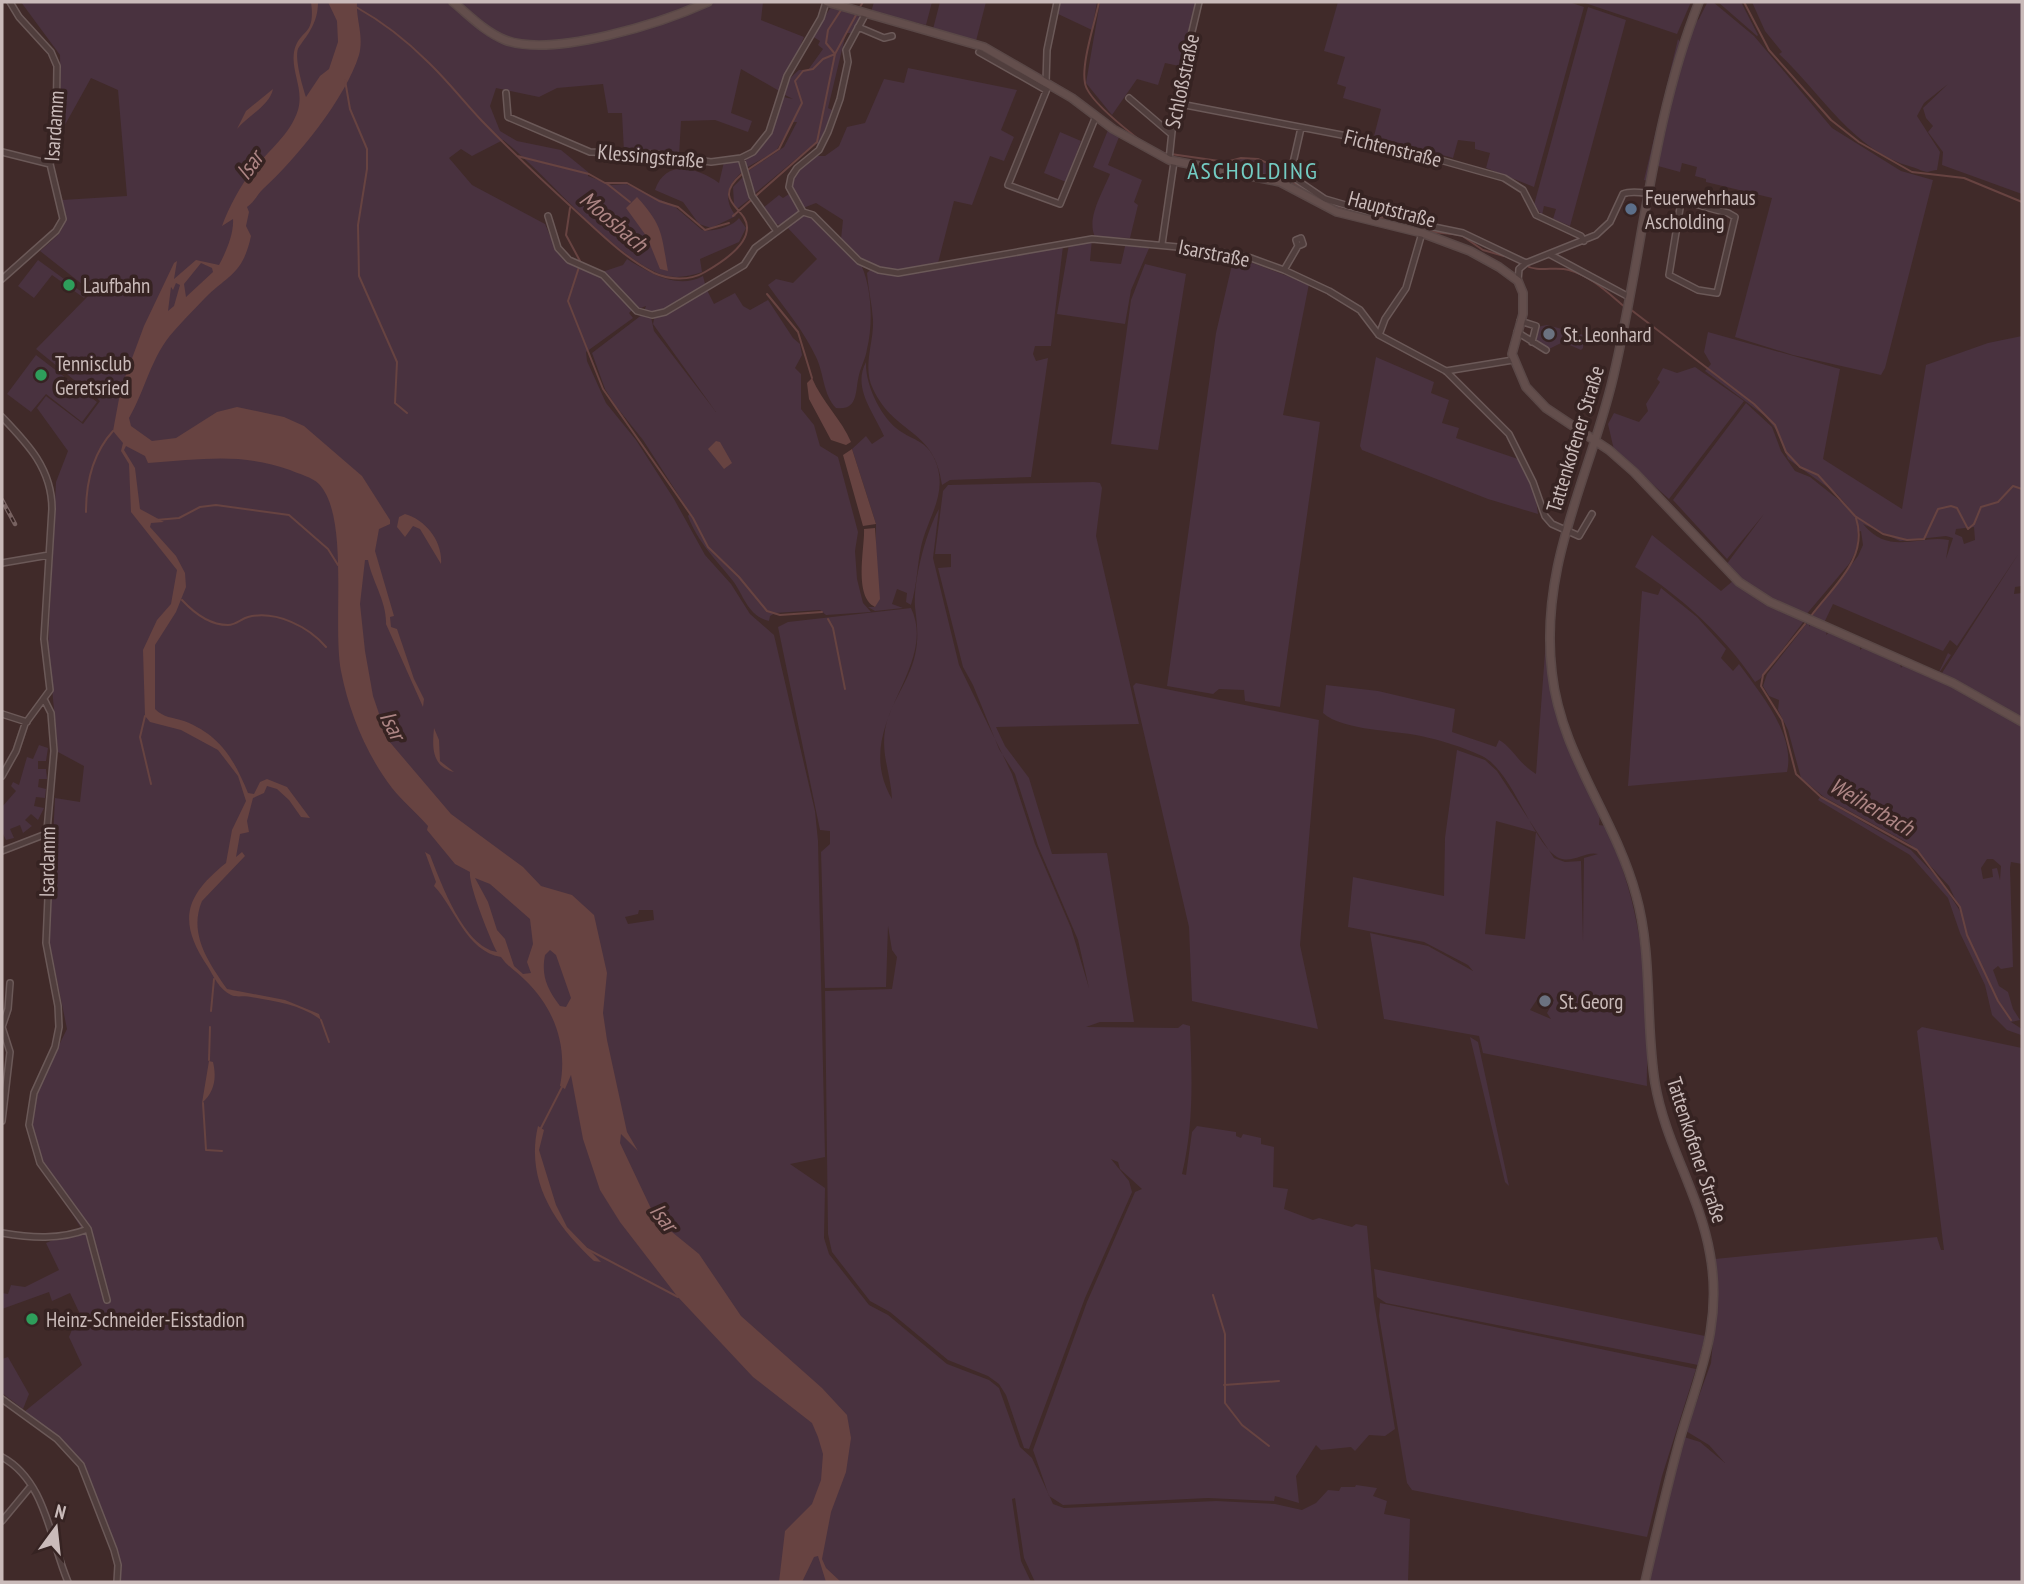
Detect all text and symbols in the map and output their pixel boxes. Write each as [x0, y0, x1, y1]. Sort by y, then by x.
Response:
street label: Schloßstraße [1159, 31, 1205, 131]
street label: Isardamm [38, 90, 70, 162]
street label: Fichtenstraße [1342, 123, 1444, 173]
street label: Klessingstraße [597, 138, 705, 174]
water label: Isar [229, 142, 271, 185]
district label: ASCHOLDING [1187, 155, 1319, 186]
water label: Moosbach [574, 184, 655, 259]
street label: Hauptstraße [1345, 184, 1439, 234]
place label: Feuerwehrhaus Ascholding [1645, 184, 1756, 235]
marker: Feuerwehrhaus Ascholding [1623, 201, 1639, 217]
street label: Isarstraße [1176, 233, 1252, 273]
place label: Laufbahn [83, 272, 150, 299]
marker: Laufbahn [61, 277, 77, 293]
place label: St. Leonhard [1563, 321, 1652, 348]
marker: St. Leonhard [1541, 326, 1557, 342]
place label: Tennisclub Geretsried [55, 350, 132, 401]
street label: Tattenkofener Straße [1540, 362, 1610, 516]
marker: Tennisclub Geretsried [33, 367, 49, 383]
water label: Isar [374, 706, 414, 748]
water label: Weiherbach [1825, 770, 1921, 843]
street label: Isardamm [33, 826, 61, 898]
place label: St. Georg [1559, 988, 1623, 1015]
marker: St. Georg [1537, 993, 1553, 1009]
street label: Tattenkofener Straße [1661, 1074, 1733, 1226]
water label: Isar [644, 1197, 687, 1240]
place label: Heinz-Schneider-Eisstadion [46, 1306, 244, 1333]
marker: Heinz-Schneider-Eisstadion [24, 1311, 40, 1327]
north arrow [21, 1493, 91, 1563]
text: N [52, 1499, 68, 1524]

